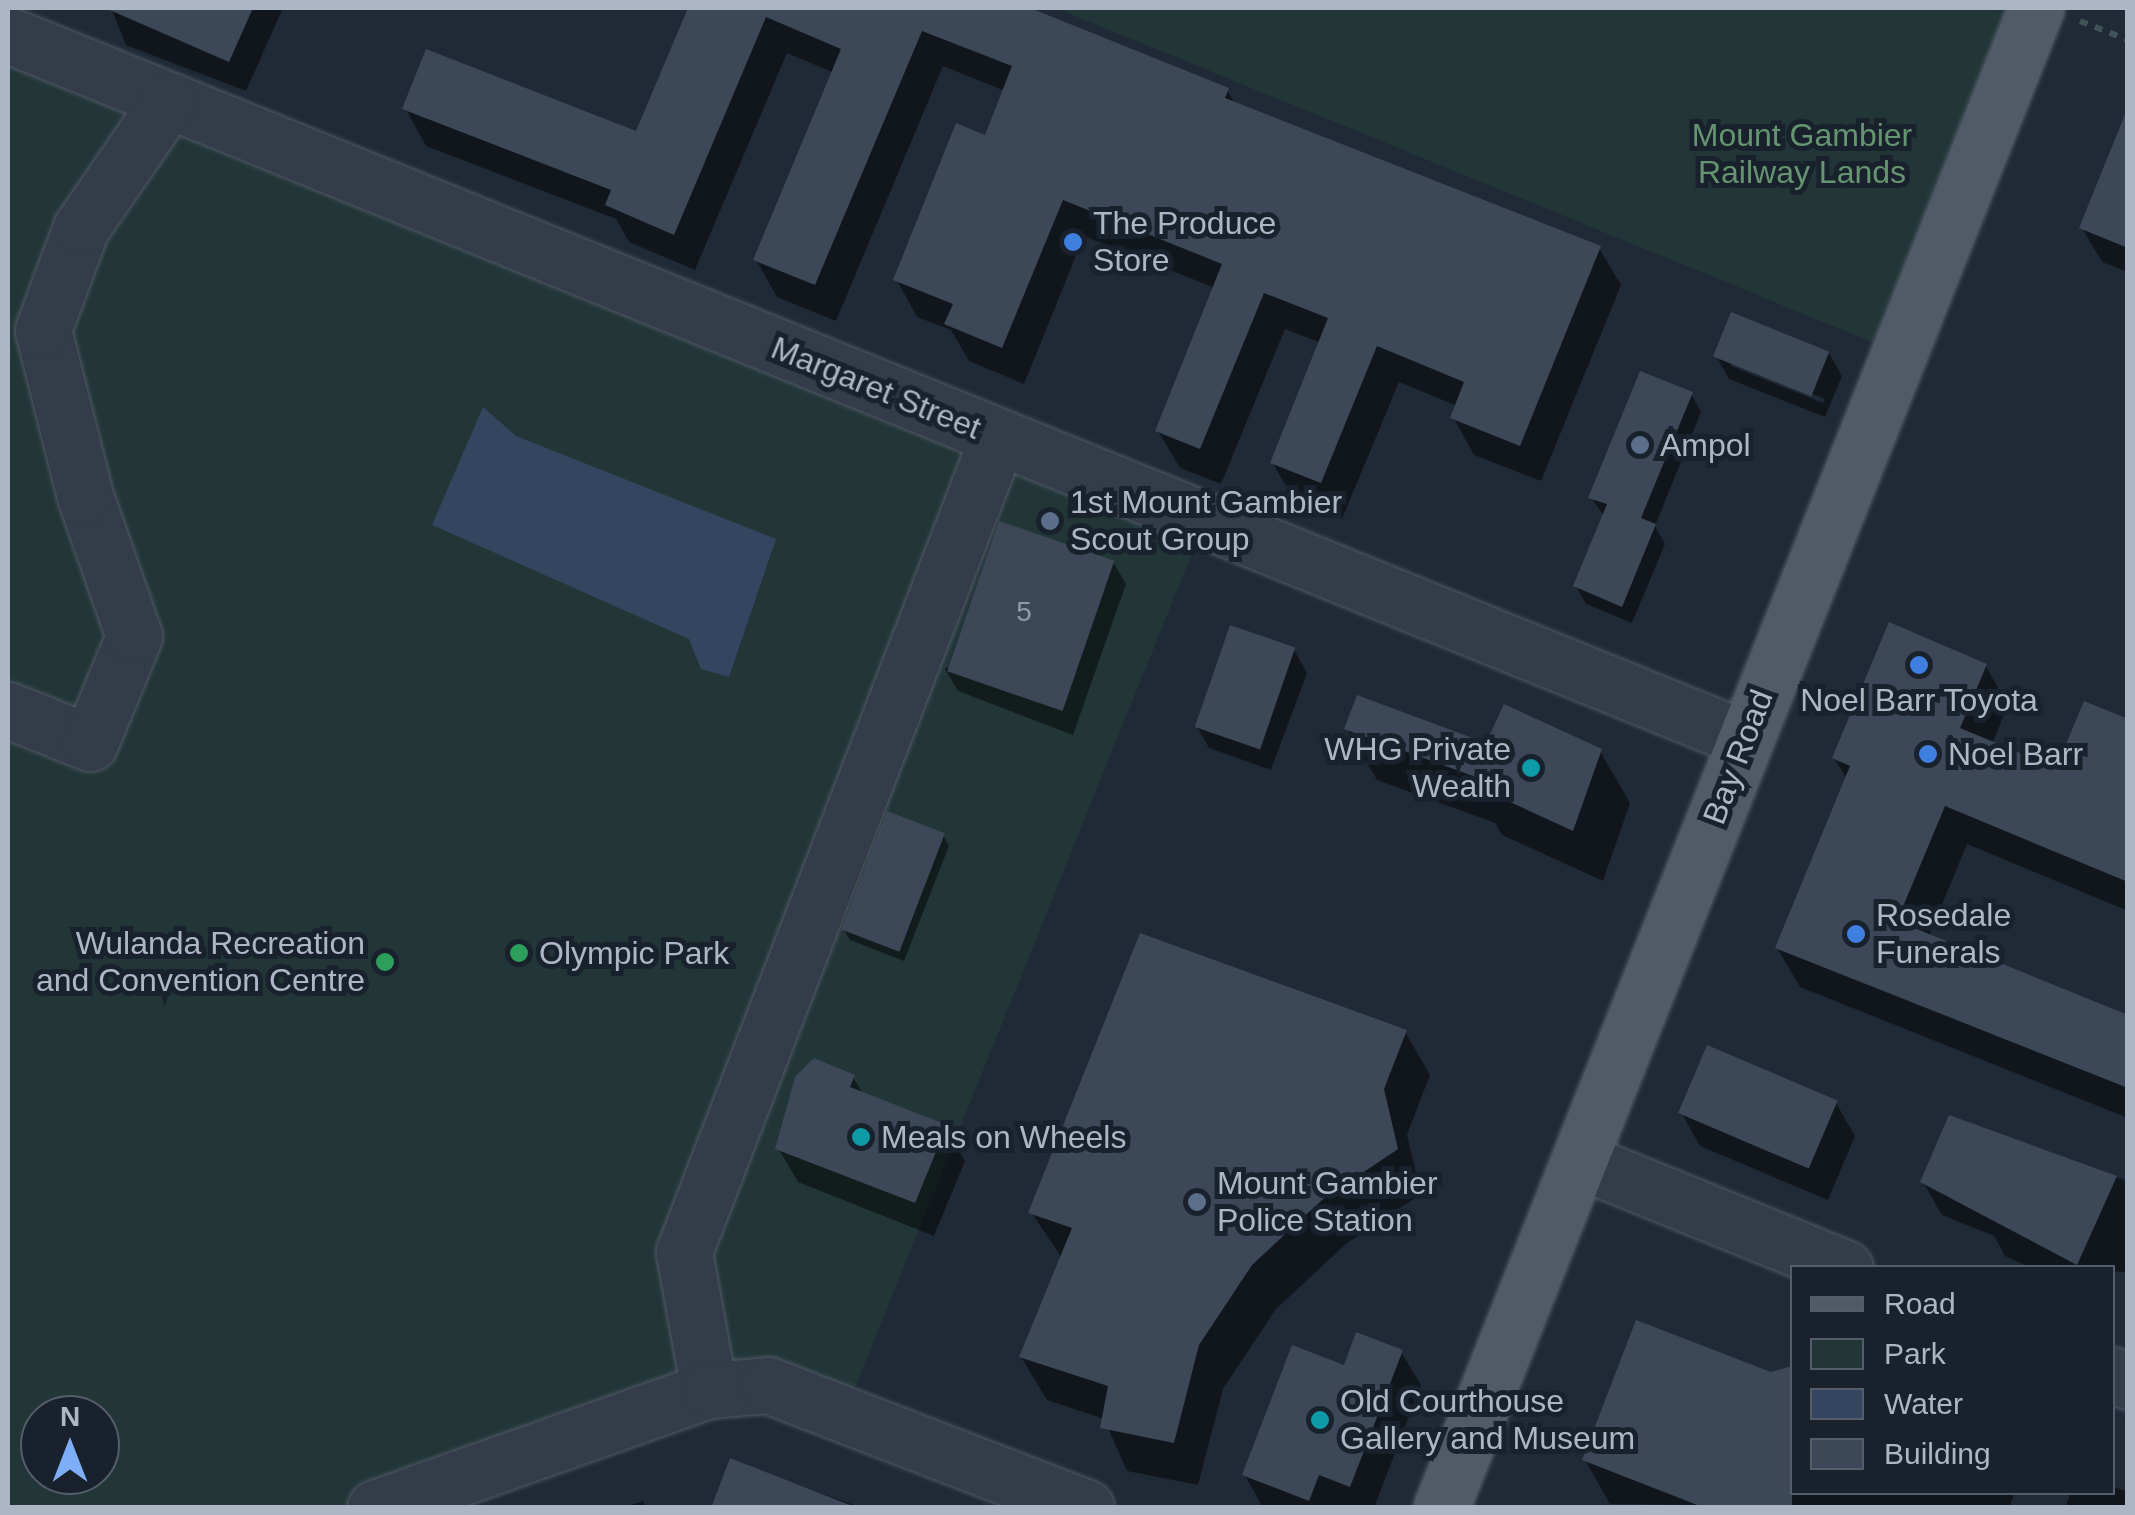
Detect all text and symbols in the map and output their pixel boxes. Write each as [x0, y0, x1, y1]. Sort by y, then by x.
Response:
park label: Mount Gambier Railway Lands [1692, 117, 1912, 192]
place label: The Produce Store [1093, 205, 1276, 280]
marker: The Produce Store [1062, 231, 1084, 253]
street label: Margaret Street [766, 329, 986, 447]
place label: Ampol [1660, 426, 1751, 464]
marker: Ampol [1629, 434, 1651, 456]
place label: 1st Mount Gambier Scout Group [1070, 484, 1342, 559]
marker: 1st Mount Gambier Scout Group [1039, 510, 1061, 532]
house number: 5 [1016, 595, 1032, 629]
marker: Noel Barr Toyota [1908, 654, 1930, 676]
place label: Noel Barr Toyota [1800, 681, 2038, 719]
street label: Bay Road [1695, 685, 1781, 829]
place label: WHG Private Wealth [1324, 731, 1511, 806]
place label: Noel Barr [1948, 735, 2083, 773]
marker: Noel Barr [1917, 743, 1939, 765]
marker: WHG Private Wealth [1520, 757, 1542, 779]
place label: Rosedale Funerals [1876, 897, 2011, 972]
marker: Rosedale Funerals [1845, 923, 1867, 945]
place label: Wulanda Recreation and Convention Centre [36, 925, 365, 1000]
place label: Olympic Park [539, 934, 729, 972]
marker: Olympic Park [508, 942, 530, 964]
marker: Wulanda Recreation and Convention Centre [374, 951, 396, 973]
place label: Meals on Wheels [881, 1118, 1126, 1156]
marker: Meals on Wheels [850, 1126, 872, 1148]
place label: Mount Gambier Police Station [1217, 1165, 1438, 1240]
marker: Mount Gambier Police Station [1186, 1191, 1208, 1213]
legend [1790, 1265, 2115, 1495]
text: Road [1884, 1287, 1956, 1320]
text: Park [1884, 1337, 1946, 1370]
place label: Old Courthouse Gallery and Museum [1340, 1383, 1635, 1458]
text: Water [1884, 1387, 1963, 1420]
north arrow [20, 1395, 120, 1495]
text: N [60, 1401, 80, 1432]
marker: Old Courthouse Gallery and Museum [1309, 1409, 1331, 1431]
text: Building [1884, 1437, 1991, 1470]

